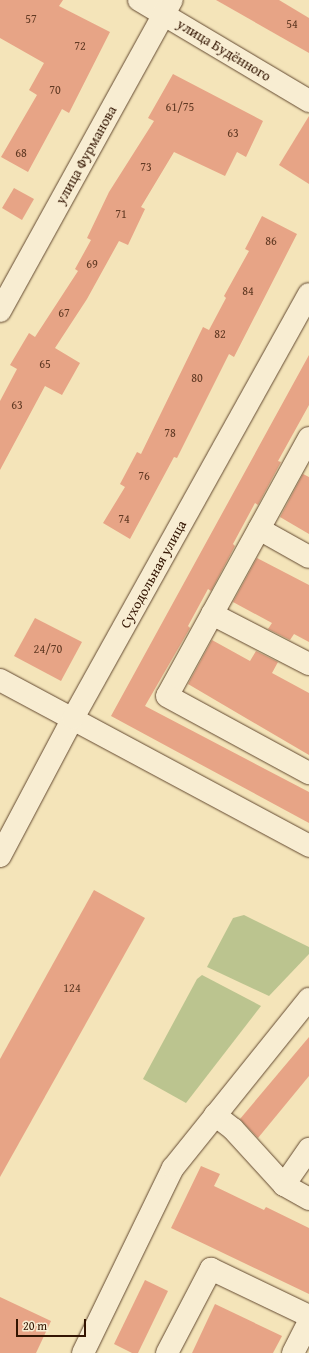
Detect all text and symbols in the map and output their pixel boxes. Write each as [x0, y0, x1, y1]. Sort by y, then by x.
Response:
house number: 57 [25, 12, 37, 26]
street label: улица Будённого [174, 15, 274, 85]
house number: 54 [286, 17, 298, 31]
house number: 72 [74, 39, 86, 53]
house number: 70 [49, 83, 61, 97]
house number: 61/75 [166, 100, 194, 114]
street label: улица Фурманова [52, 103, 120, 207]
house number: 63 [227, 126, 239, 140]
house number: 68 [15, 146, 27, 160]
house number: 73 [140, 160, 152, 174]
house number: 71 [115, 207, 127, 221]
house number: 86 [265, 234, 277, 248]
house number: 69 [86, 257, 98, 271]
house number: 84 [242, 284, 254, 298]
house number: 67 [58, 306, 70, 320]
house number: 82 [214, 327, 226, 341]
house number: 65 [39, 357, 51, 371]
house number: 80 [191, 371, 203, 385]
house number: 63 [11, 398, 23, 412]
house number: 78 [164, 426, 176, 440]
house number: 76 [138, 469, 150, 483]
house number: 74 [118, 512, 130, 526]
street label: Суходольная улица [116, 517, 190, 631]
house number: 24/70 [34, 642, 62, 656]
house number: 124 [63, 981, 81, 995]
scale bar [18, 1311, 88, 1337]
text: 20 m [23, 1317, 47, 1334]

